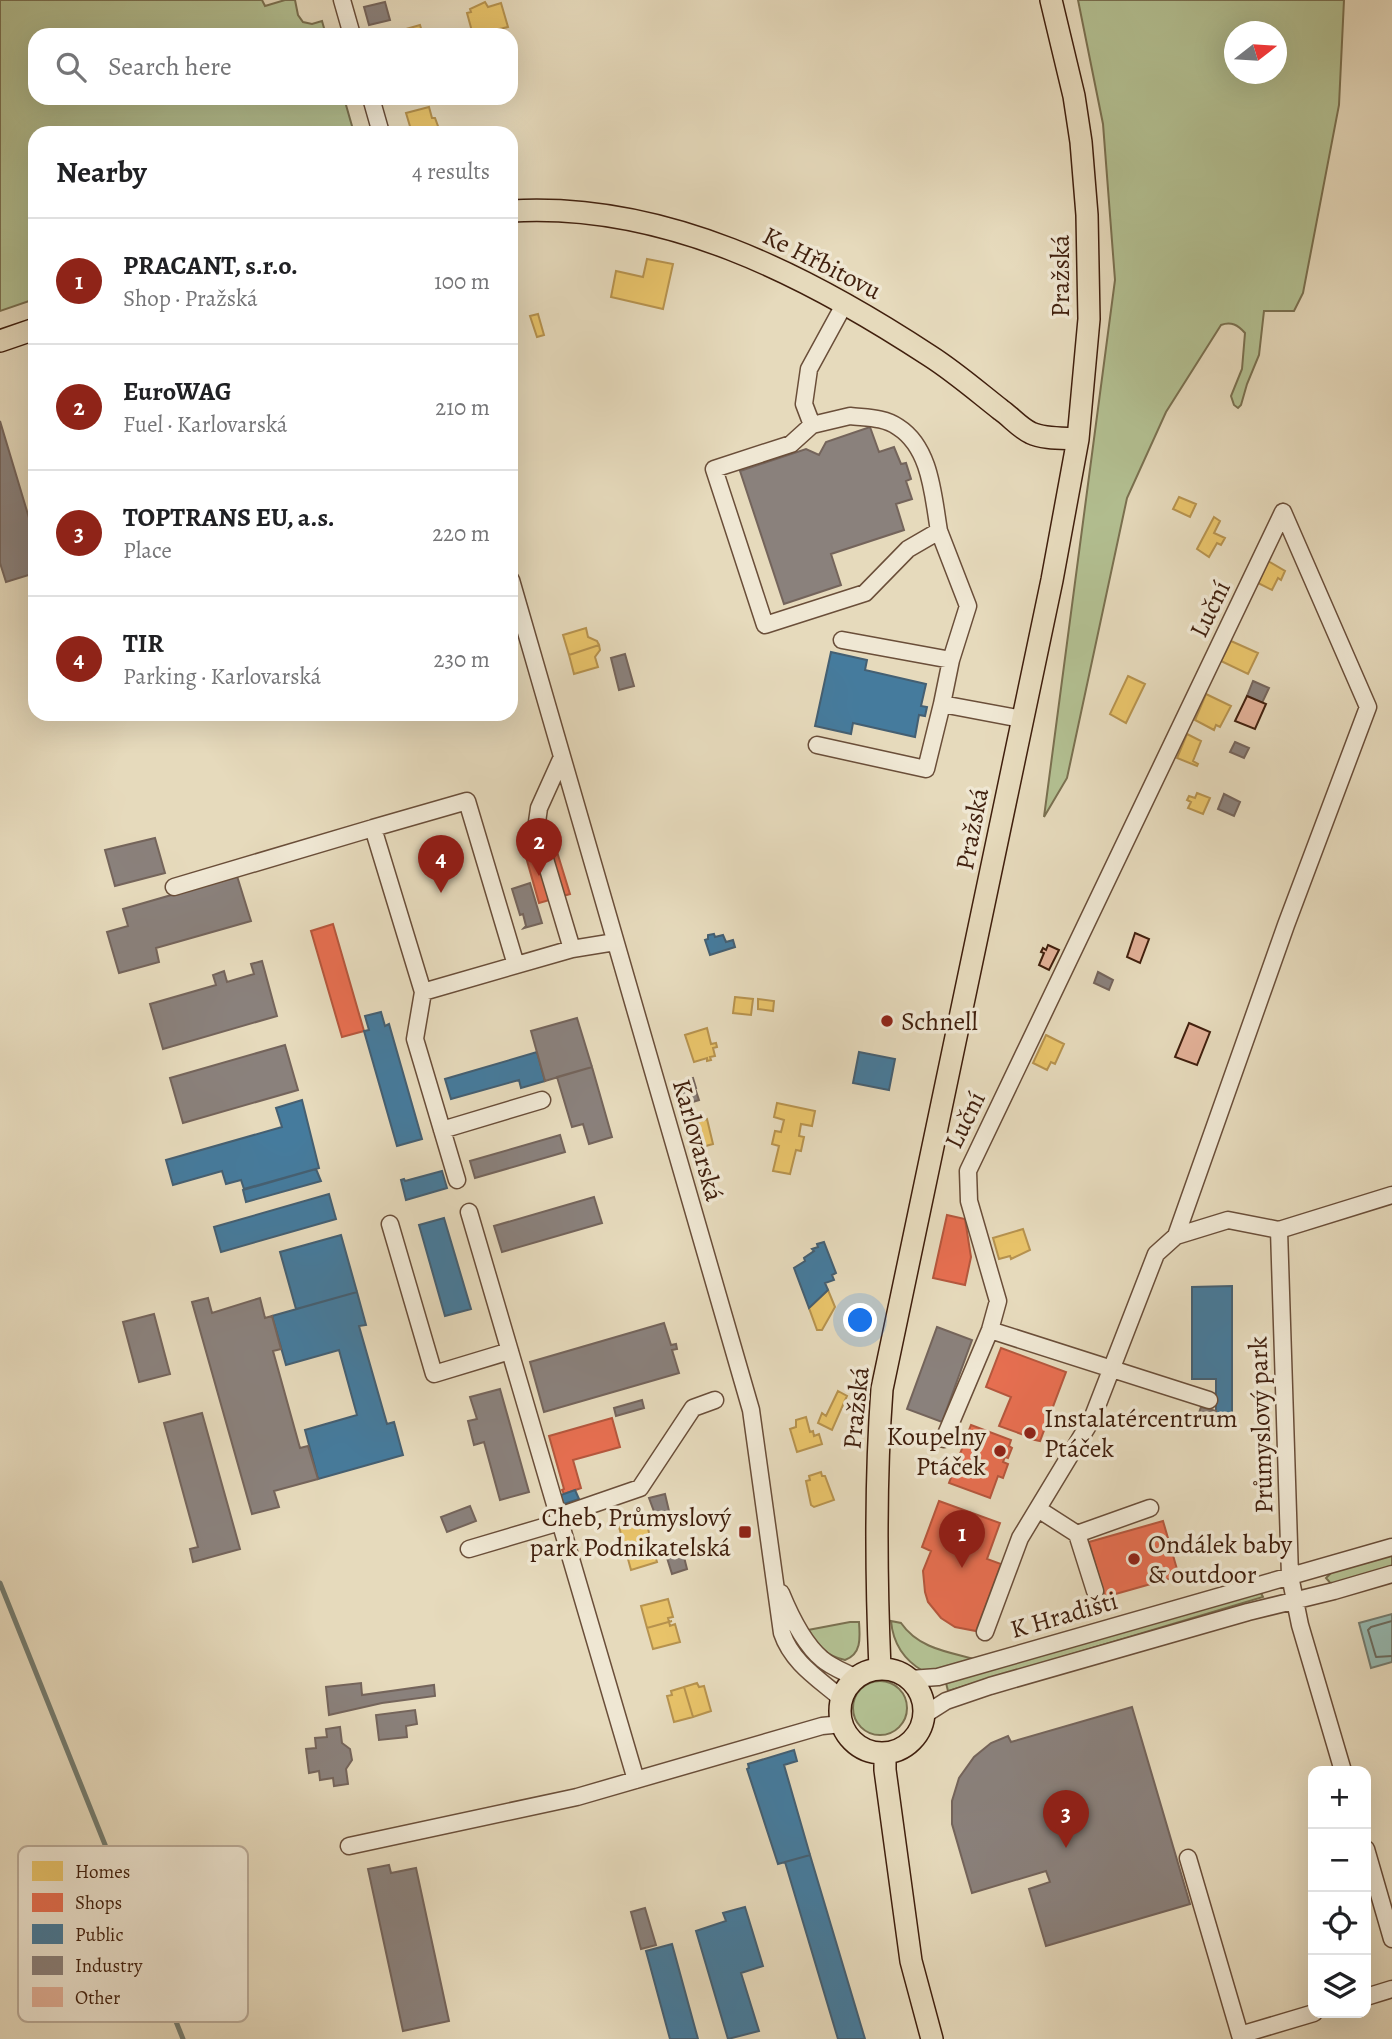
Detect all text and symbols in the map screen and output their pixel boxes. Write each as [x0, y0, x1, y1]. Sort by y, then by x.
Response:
north arrow [1224, 21, 1287, 84]
search box [28, 28, 518, 105]
icon: search [52, 48, 90, 86]
text: Search here [108, 49, 232, 84]
text: Nearby [56, 152, 147, 192]
text: 4 results [412, 156, 490, 187]
street label: Ke Hřbitovu [757, 218, 888, 308]
street label: Pražská [1043, 235, 1078, 317]
text: PRACANT, s.r.o. [123, 248, 298, 283]
text: 1 [75, 266, 83, 297]
text: 100 m [434, 266, 490, 297]
text: Shop · Pražská [123, 283, 258, 314]
text: EuroWAG [123, 374, 232, 409]
text: 2 [73, 392, 85, 423]
text: 210 m [435, 392, 490, 423]
text: Fuel · Karlovarská [123, 409, 288, 440]
text: TOPTRANS EU, a.s. [123, 500, 335, 535]
text: 3 [74, 518, 84, 549]
text: 220 m [432, 518, 490, 549]
text: Place [123, 535, 172, 566]
street label: Luční [1181, 574, 1239, 644]
text: TIR [123, 626, 164, 661]
text: 4 [74, 644, 84, 675]
text: 230 m [434, 644, 490, 675]
text: Parking · Karlovarská [123, 661, 321, 692]
street label: Pražská [947, 785, 997, 873]
pin: 2 [516, 818, 562, 876]
pin: 4 [418, 835, 464, 893]
place label: Schnell [901, 1004, 978, 1039]
marker: Schnell [879, 1013, 895, 1029]
street label: Karlovarská [664, 1075, 732, 1205]
street label: Luční [936, 1085, 994, 1155]
your location [843, 1303, 877, 1337]
street label: Průmyslový park [1240, 1336, 1282, 1514]
street label: Pražská [834, 1365, 878, 1451]
place label: Instalatércentrum Ptáček [1044, 1401, 1238, 1466]
place label: Koupelny Ptáček [886, 1419, 986, 1484]
marker: Instalatércentrum Ptáček [1022, 1425, 1038, 1441]
marker: Koupelny Ptáček [992, 1443, 1008, 1459]
place label: Cheb, Průmyslový park Podnikatelská [529, 1500, 731, 1565]
pin: 1 [939, 1510, 985, 1568]
marker: Cheb, Průmyslový park Podnikatelská [737, 1524, 753, 1540]
place label: Ondálek baby & outdoor [1148, 1527, 1292, 1592]
marker: Ondálek baby & outdoor [1126, 1551, 1142, 1567]
street label: K Hradišti [1006, 1583, 1122, 1647]
map controls [1308, 1766, 1371, 2018]
button: + [1308, 1766, 1371, 1829]
pin: 3 [1043, 1790, 1089, 1848]
button: − [1308, 1829, 1371, 1892]
legend [18, 1846, 248, 2022]
text: Homes [75, 1859, 130, 1885]
text: Shops [75, 1890, 122, 1916]
button: locate [1308, 1892, 1371, 1955]
text: Public [75, 1922, 123, 1948]
text: Industry [75, 1953, 143, 1979]
button: layers [1308, 1955, 1371, 2018]
text: Other [75, 1985, 120, 2011]

